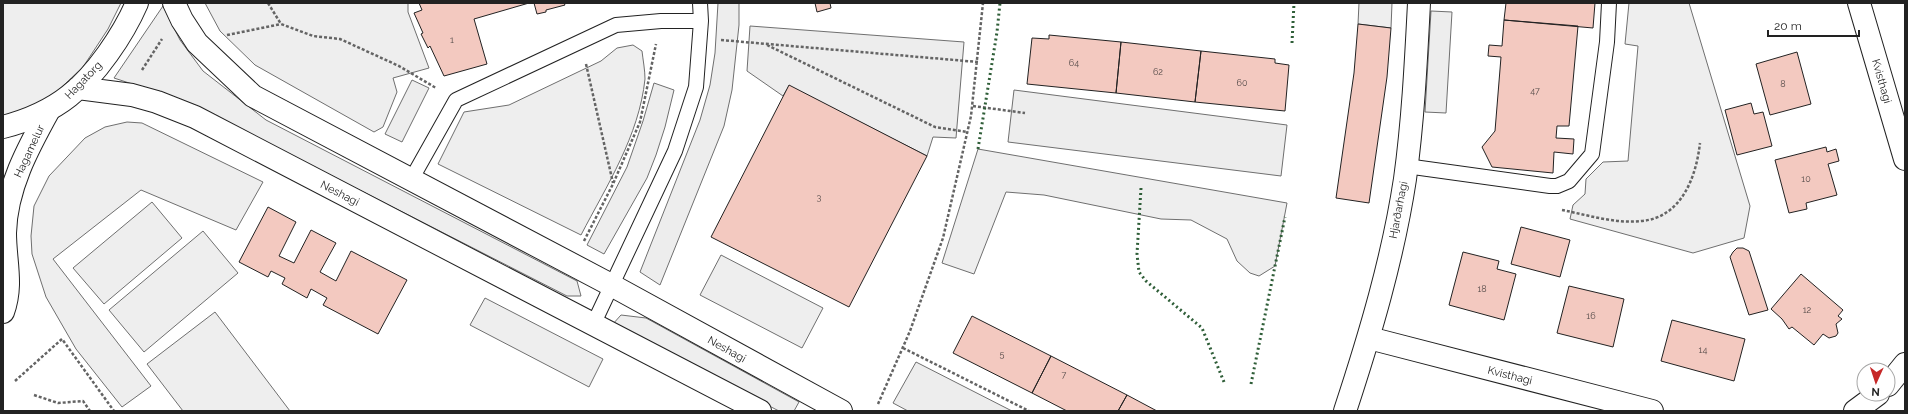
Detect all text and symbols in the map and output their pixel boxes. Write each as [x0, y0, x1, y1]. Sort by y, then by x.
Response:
scale bar [1768, 12, 1859, 38]
text: 20 m [1774, 19, 1802, 33]
house number: 1 [450, 35, 454, 45]
street label: Kvisthagi [1869, 57, 1894, 105]
house number: 64 [1069, 58, 1079, 68]
street label: Hagatorg [62, 59, 105, 102]
house number: 62 [1153, 67, 1163, 77]
house number: 60 [1237, 78, 1248, 88]
house number: 8 [1780, 79, 1786, 89]
house number: 47 [1530, 86, 1540, 96]
street label: Hagamelur [12, 123, 47, 180]
house number: 10 [1801, 174, 1811, 184]
street label: Neshagi [318, 178, 361, 209]
street label: Hjarðarhagi [1387, 180, 1410, 240]
house number: 3 [817, 192, 822, 202]
house number: 18 [1477, 284, 1487, 294]
house number: 12 [1803, 305, 1812, 315]
house number: 16 [1586, 311, 1596, 321]
street label: Neshagi [705, 334, 748, 365]
house number: 14 [1699, 345, 1707, 355]
house number: 5 [1000, 349, 1005, 359]
north arrow [1856, 362, 1896, 402]
street label: Kvisthagi [1486, 364, 1534, 387]
house number: 7 [1062, 370, 1067, 380]
text: N [1871, 385, 1880, 398]

